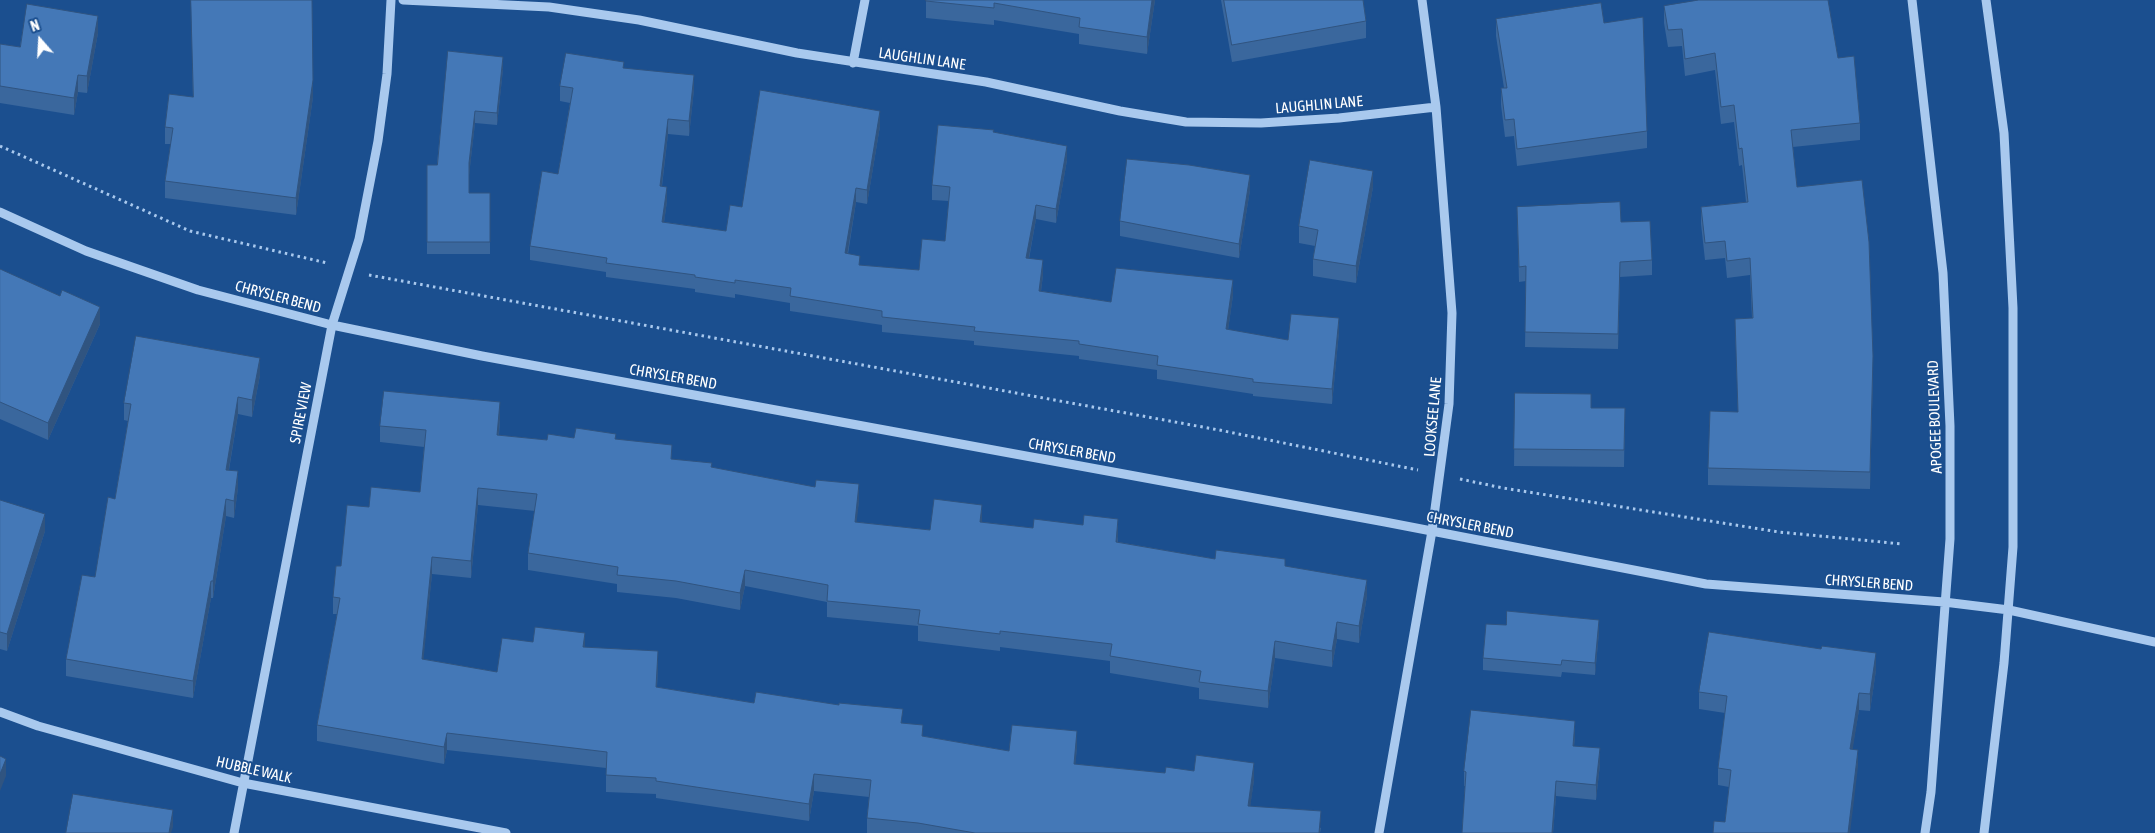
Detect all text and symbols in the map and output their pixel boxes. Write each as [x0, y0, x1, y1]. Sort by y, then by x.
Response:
north arrow [15, 15, 65, 65]
text: N [29, 17, 42, 35]
street label: LAUGHLIN LANE [877, 44, 967, 74]
street label: LAUGHLIN LANE [1275, 92, 1363, 118]
street label: CHRYSLER BEND [233, 277, 323, 317]
street label: CHRYSLER BEND [628, 360, 718, 394]
street label: APOGEE BOULEVARD [1924, 360, 1946, 474]
street label: LOOKSEE LANE [1421, 376, 1445, 458]
street label: SPIRE VIEW [286, 381, 316, 445]
street label: CHRYSLER BEND [1027, 434, 1117, 468]
street label: CHRYSLER BEND [1425, 508, 1515, 542]
street label: CHRYSLER BEND [1824, 571, 1914, 595]
street label: HUBBLE WALK [214, 753, 294, 787]

